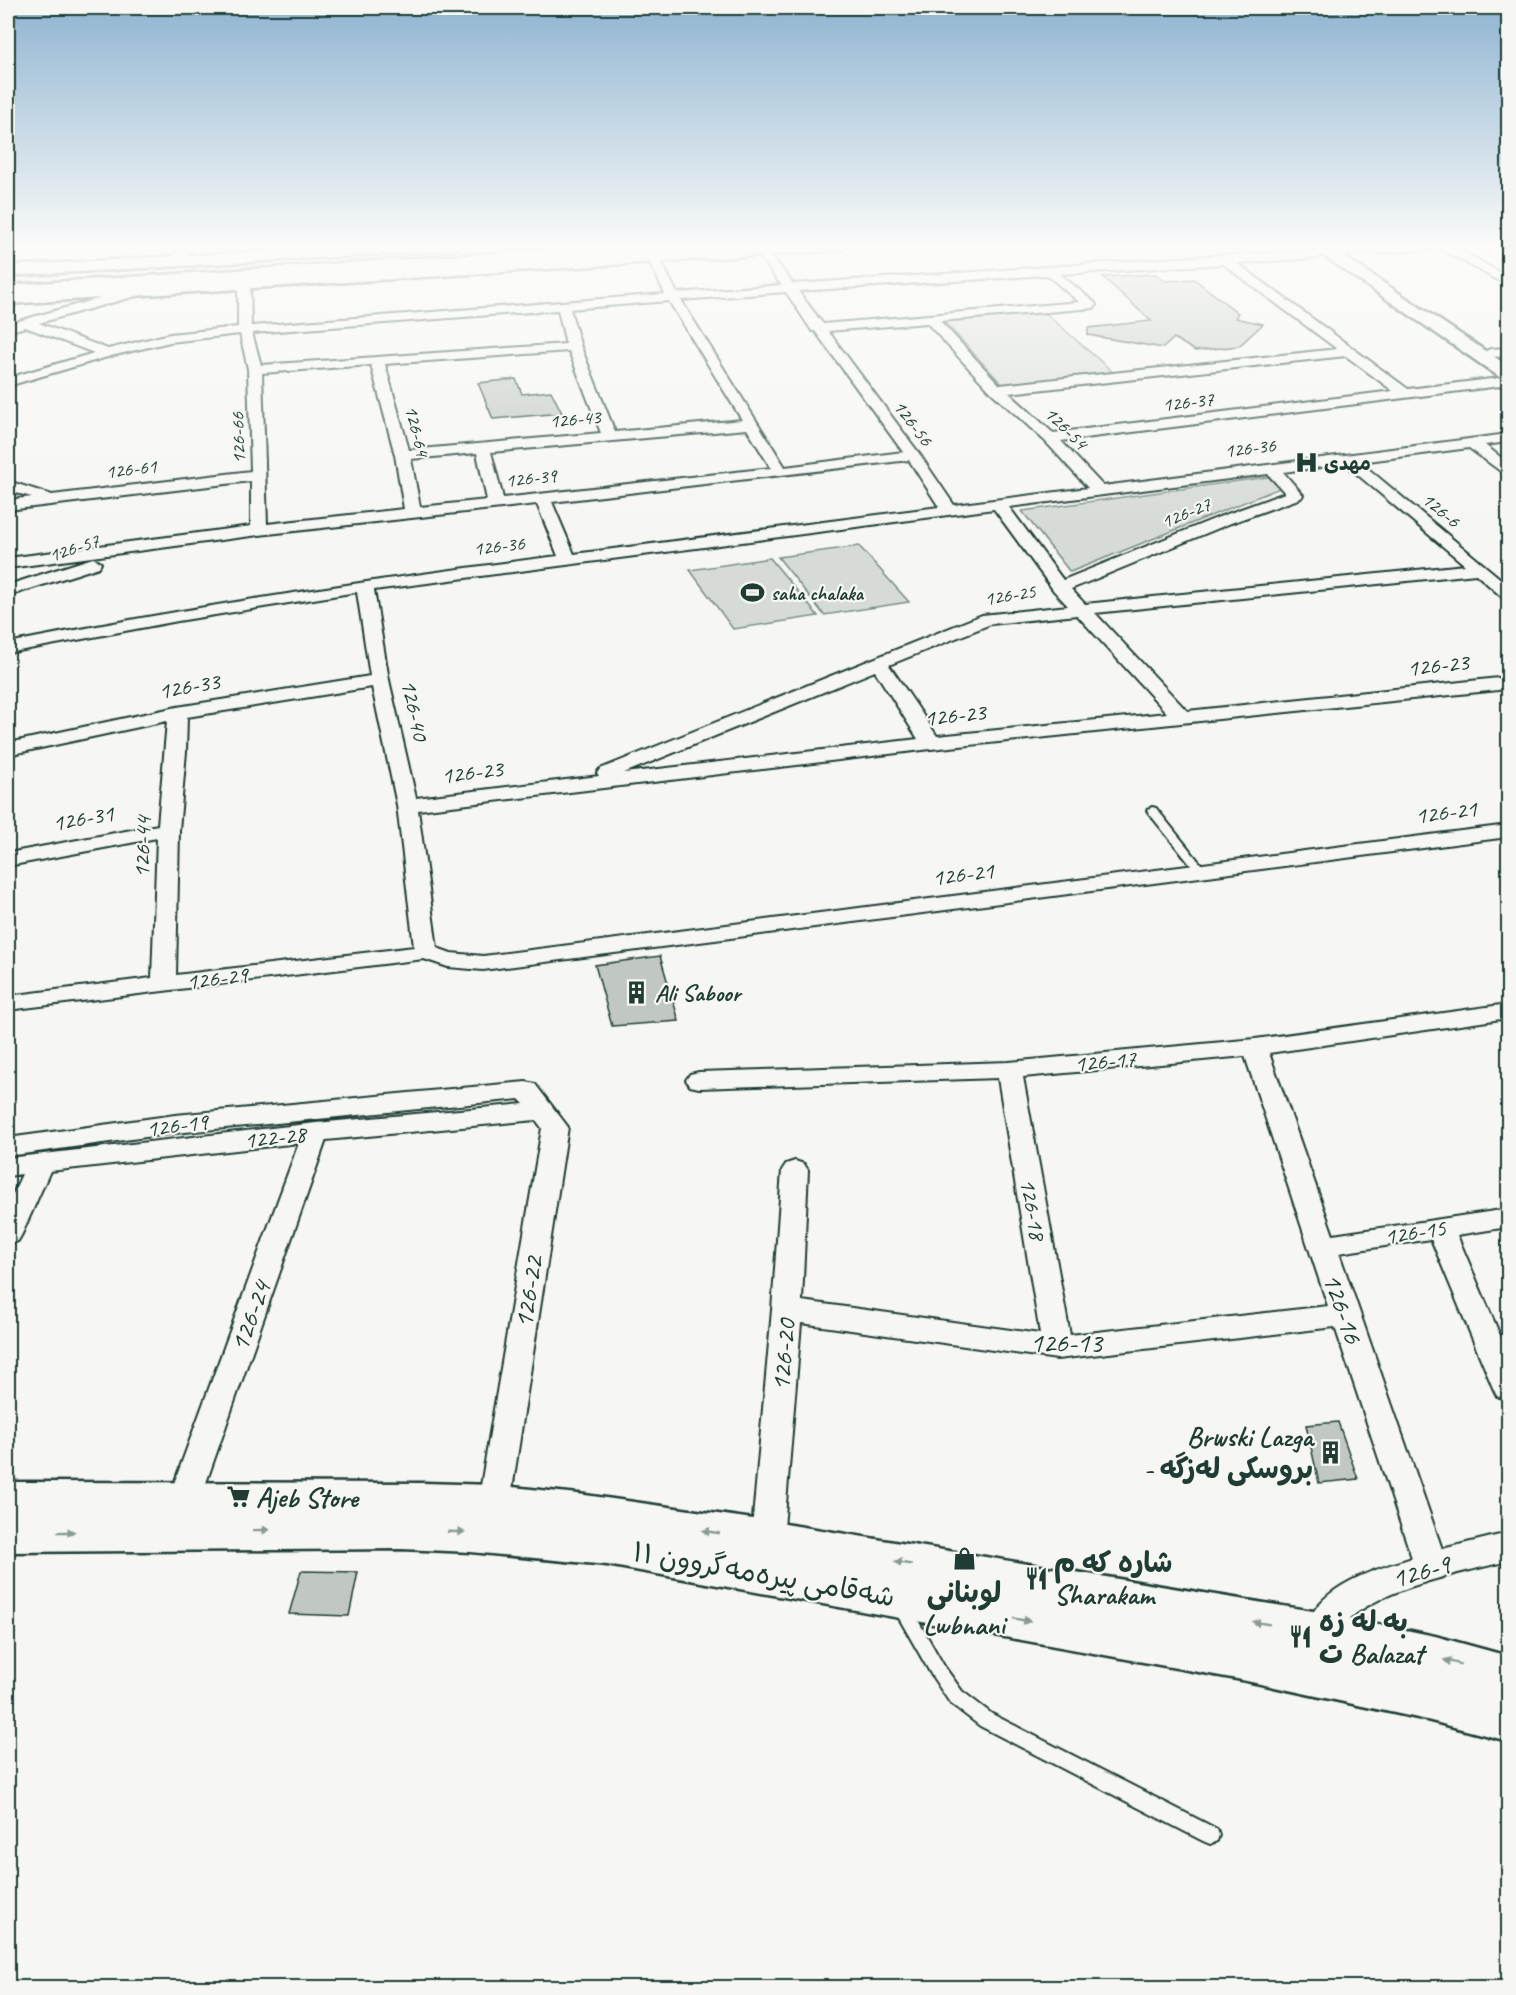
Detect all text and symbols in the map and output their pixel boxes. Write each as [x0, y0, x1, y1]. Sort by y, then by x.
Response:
street label: 126-37 [1161, 386, 1216, 418]
street label: 126-56 [888, 395, 939, 452]
street label: 126-54 [1039, 401, 1094, 456]
street label: 126-64 [399, 403, 436, 461]
street label: 126-43 [548, 404, 604, 434]
street label: 126-66 [225, 411, 251, 464]
street label: 126-36 [1223, 432, 1278, 464]
hospital icon: مهدی [1293, 450, 1319, 476]
place label: مهدی [1324, 451, 1371, 476]
street label: 126-61 [104, 453, 159, 485]
street label: 126-39 [504, 463, 560, 493]
street label: 126-6 [1417, 487, 1466, 534]
street label: 126-27 [1157, 491, 1215, 534]
street label: 126-57 [46, 528, 103, 568]
street label: 126-36 [472, 530, 527, 562]
street label: 126-25 [983, 578, 1038, 611]
sports icon: saha chalaka [740, 580, 766, 606]
place label: saha chalaka [771, 581, 865, 606]
street label: 126-23 [1406, 647, 1472, 683]
street label: 126-33 [156, 665, 224, 706]
street label: 126-40 [394, 677, 437, 746]
street label: 126-23 [923, 697, 989, 733]
street label: 126-23 [439, 753, 507, 791]
street label: 126-21 [1413, 793, 1480, 831]
street label: 126-31 [50, 798, 117, 838]
street label: 126-44 [126, 813, 158, 878]
street label: 126-21 [930, 855, 997, 893]
street label: 126-29 [184, 959, 252, 997]
place label: Ali Saboor [655, 978, 743, 1008]
building icon: Ali Saboor [624, 980, 650, 1006]
street label: 126-17 [1073, 1043, 1138, 1079]
street label: 126-19 [144, 1106, 212, 1144]
street label: 122-28 [243, 1119, 309, 1155]
street label: 126-18 [1013, 1176, 1054, 1244]
street label: 126-15 [1382, 1212, 1449, 1252]
street label: 126-22 [505, 1251, 551, 1330]
street label: 126-16 [1315, 1268, 1372, 1349]
street label: 126-24 [221, 1274, 280, 1356]
street label: 126-20 [762, 1315, 804, 1392]
street label: 126-13 [1030, 1325, 1104, 1360]
place label: Brwski Lazga - بروسکی لەزگە [1144, 1419, 1315, 1487]
building icon: Brwski Lazga - بروسکی لەزگە [1318, 1439, 1344, 1465]
place label: Ajeb Store [256, 1480, 360, 1515]
supermarket icon: Ajeb Store [225, 1484, 251, 1510]
one-way arrow [251, 1525, 270, 1535]
one-way arrow [56, 1527, 75, 1537]
one-way arrow [446, 1527, 465, 1536]
one-way arrow [701, 1527, 720, 1536]
street label: شەقامی پیرەمەگروون ١١ [630, 1534, 898, 1615]
place label: شاره که م Sharakam [1054, 1545, 1172, 1612]
street label: 126-9 [1388, 1545, 1457, 1596]
shop icon: لوبنانی Lwbnani [951, 1546, 977, 1572]
one-way arrow [893, 1558, 912, 1567]
restaurant icon: شاره که م Sharakam [1023, 1565, 1049, 1591]
place label: لوبنانی Lwbnani [923, 1575, 1008, 1642]
place label: به له زه ت Balazat [1319, 1604, 1428, 1671]
one-way arrow [1012, 1616, 1031, 1625]
one-way arrow [1252, 1618, 1271, 1627]
restaurant icon: به له زه ت Balazat [1288, 1624, 1314, 1650]
one-way arrow [1443, 1657, 1461, 1666]

